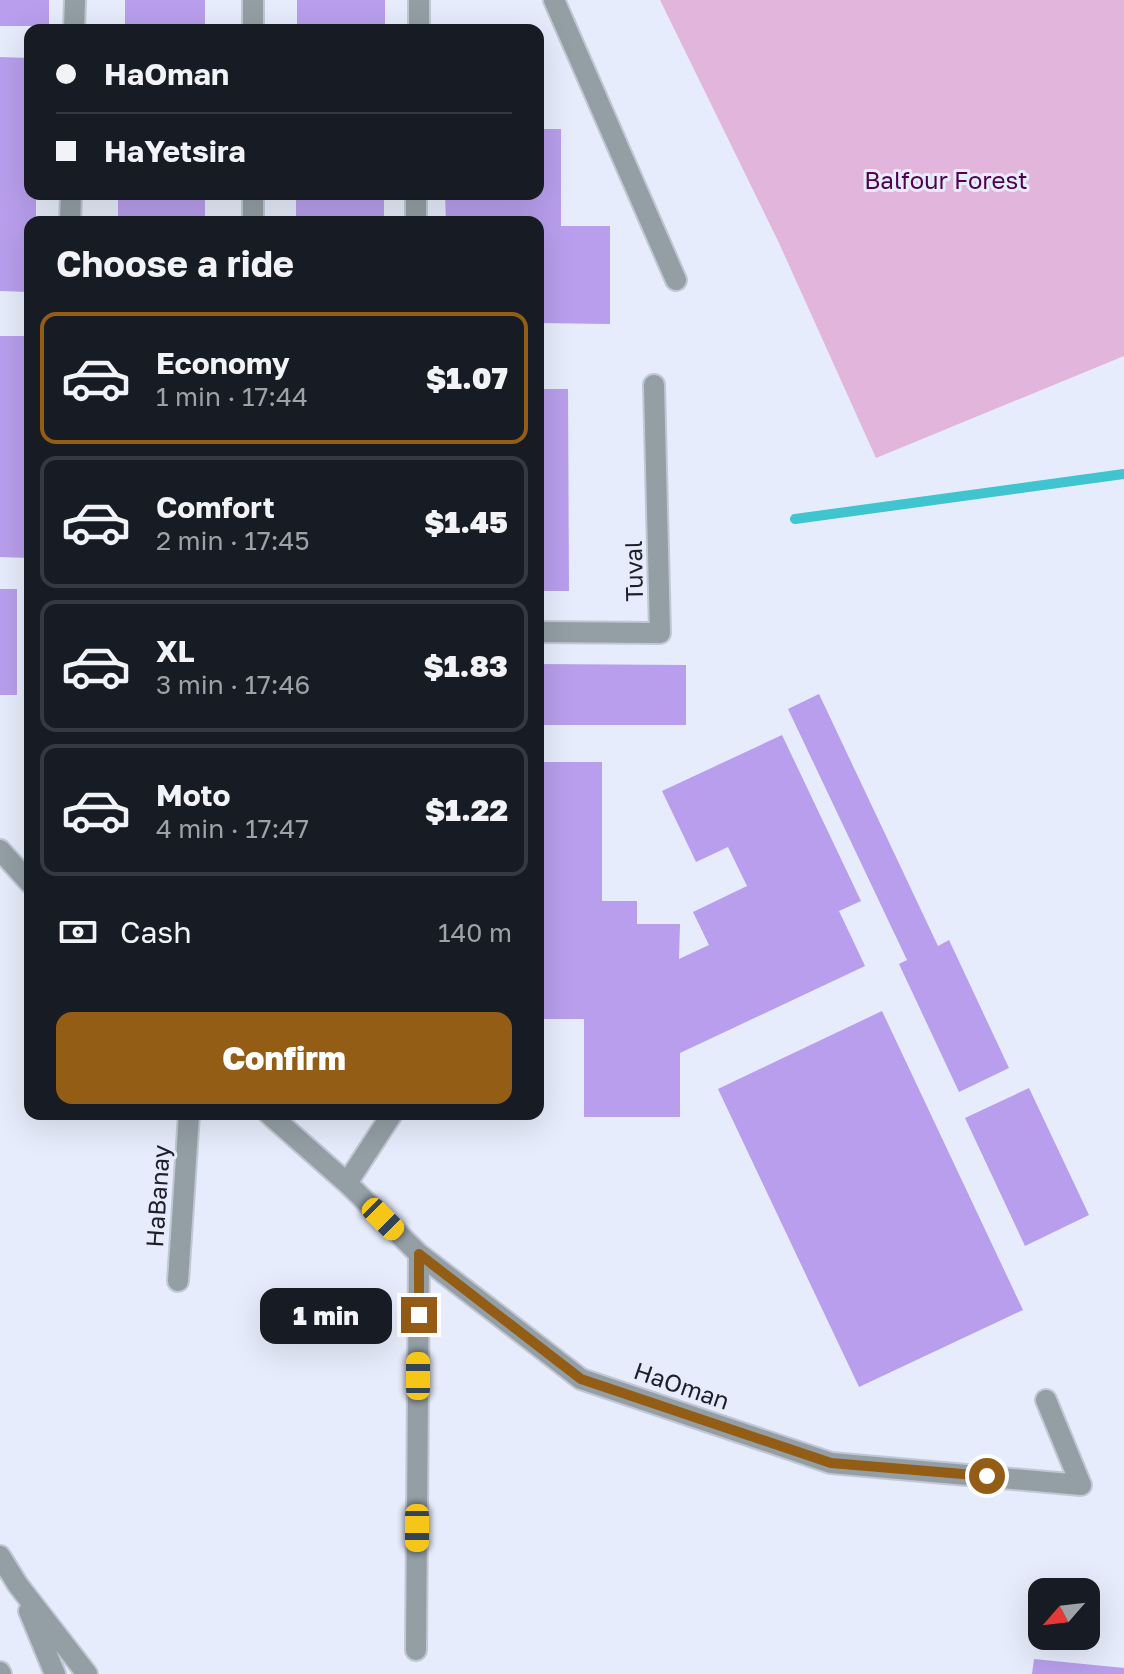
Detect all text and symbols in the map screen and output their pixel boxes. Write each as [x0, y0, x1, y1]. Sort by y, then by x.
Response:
text: HaOman [104, 56, 229, 92]
text: HaYetsira [104, 133, 246, 169]
park label: Balfour Forest [864, 165, 1028, 194]
text: Choose a ride [56, 242, 294, 285]
icon: car [60, 342, 132, 414]
text: Economy [156, 345, 290, 381]
text: $1.07 [426, 360, 508, 396]
text: 1 min · 17:44 [156, 381, 308, 412]
icon: car [60, 486, 132, 558]
text: Comfort [156, 489, 275, 525]
text: $1.45 [424, 504, 508, 540]
text: 2 min · 17:45 [156, 525, 309, 556]
street label: Tuval [618, 540, 648, 602]
icon: car [60, 630, 132, 702]
text: XL [156, 633, 195, 669]
text: $1.83 [424, 648, 508, 684]
text: 3 min · 17:46 [156, 669, 310, 700]
icon: car [60, 774, 132, 846]
text: Moto [156, 777, 231, 813]
text: $1.22 [425, 792, 508, 828]
text: 4 min · 17:47 [156, 813, 309, 844]
icon: cash [56, 910, 100, 954]
text: Cash [120, 914, 192, 950]
text: 140 m [438, 917, 512, 948]
button: Confirm [56, 1012, 512, 1104]
street label: HaBanay [139, 1144, 175, 1248]
car [358, 1194, 408, 1244]
callout: 1 min [259, 1287, 391, 1343]
route end [401, 1297, 437, 1333]
text: 1 min [293, 1300, 359, 1331]
car [406, 1352, 430, 1400]
street label: HaOman [630, 1355, 734, 1415]
route start [969, 1458, 1005, 1494]
car [405, 1504, 429, 1552]
north arrow [1028, 1578, 1100, 1650]
map controls [1028, 1578, 1100, 1650]

